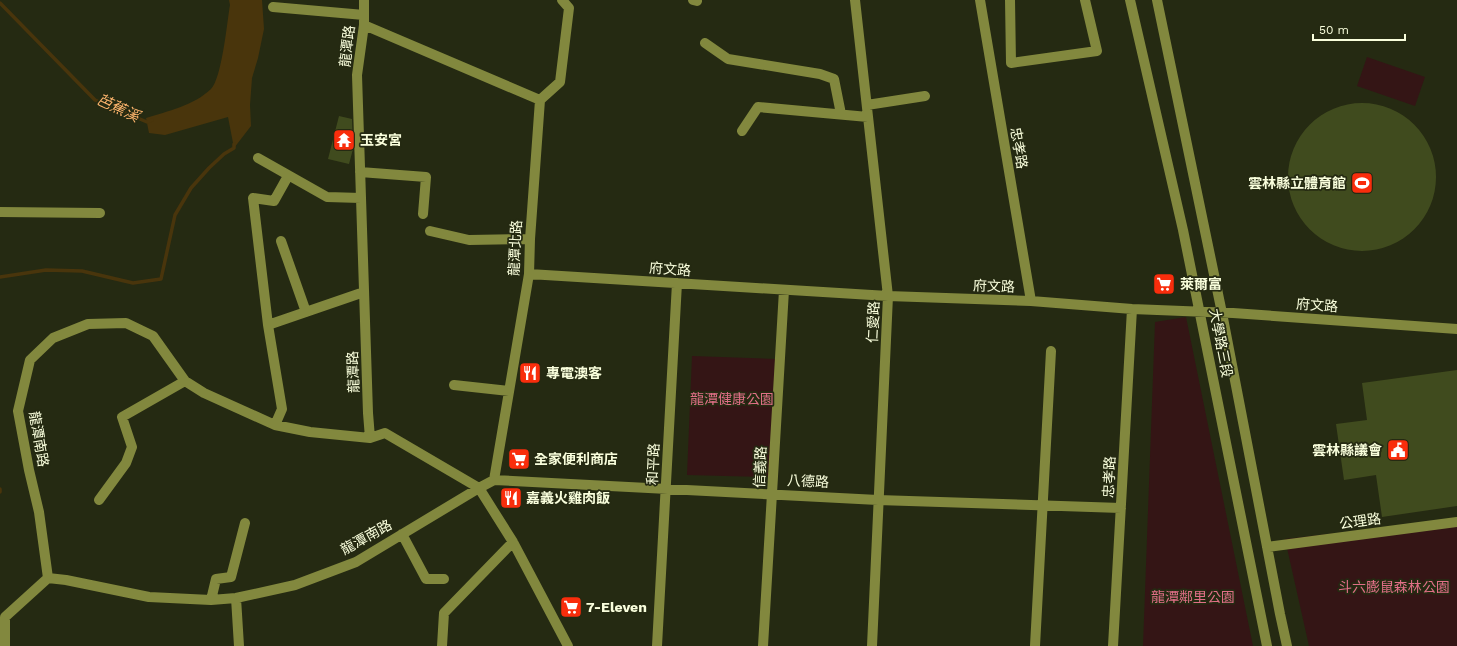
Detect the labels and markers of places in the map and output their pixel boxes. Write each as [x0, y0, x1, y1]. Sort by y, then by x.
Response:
temple icon: 玉安宮 [331, 127, 357, 153]
place label: 玉安宮 [360, 132, 402, 148]
sports icon: 雲林縣立體育館 [1349, 170, 1375, 196]
place label: 雲林縣立體育館 [1248, 175, 1346, 191]
supermarket icon: 萊爾富 [1151, 271, 1177, 297]
place label: 萊爾富 [1180, 276, 1222, 292]
restaurant icon: 專電澳客 [517, 360, 543, 386]
place label: 專電澳客 [546, 365, 602, 381]
public building icon: 雲林縣議會 [1385, 437, 1411, 463]
place label: 雲林縣議會 [1312, 442, 1382, 458]
supermarket icon: 全家便利商店 [506, 446, 532, 472]
place label: 全家便利商店 [534, 451, 618, 467]
restaurant icon: 嘉義火雞肉飯 [498, 485, 524, 511]
place label: 嘉義火雞肉飯 [526, 490, 610, 506]
supermarket icon: 7-Eleven [558, 594, 584, 620]
place label: 7-Eleven [586, 599, 647, 615]

